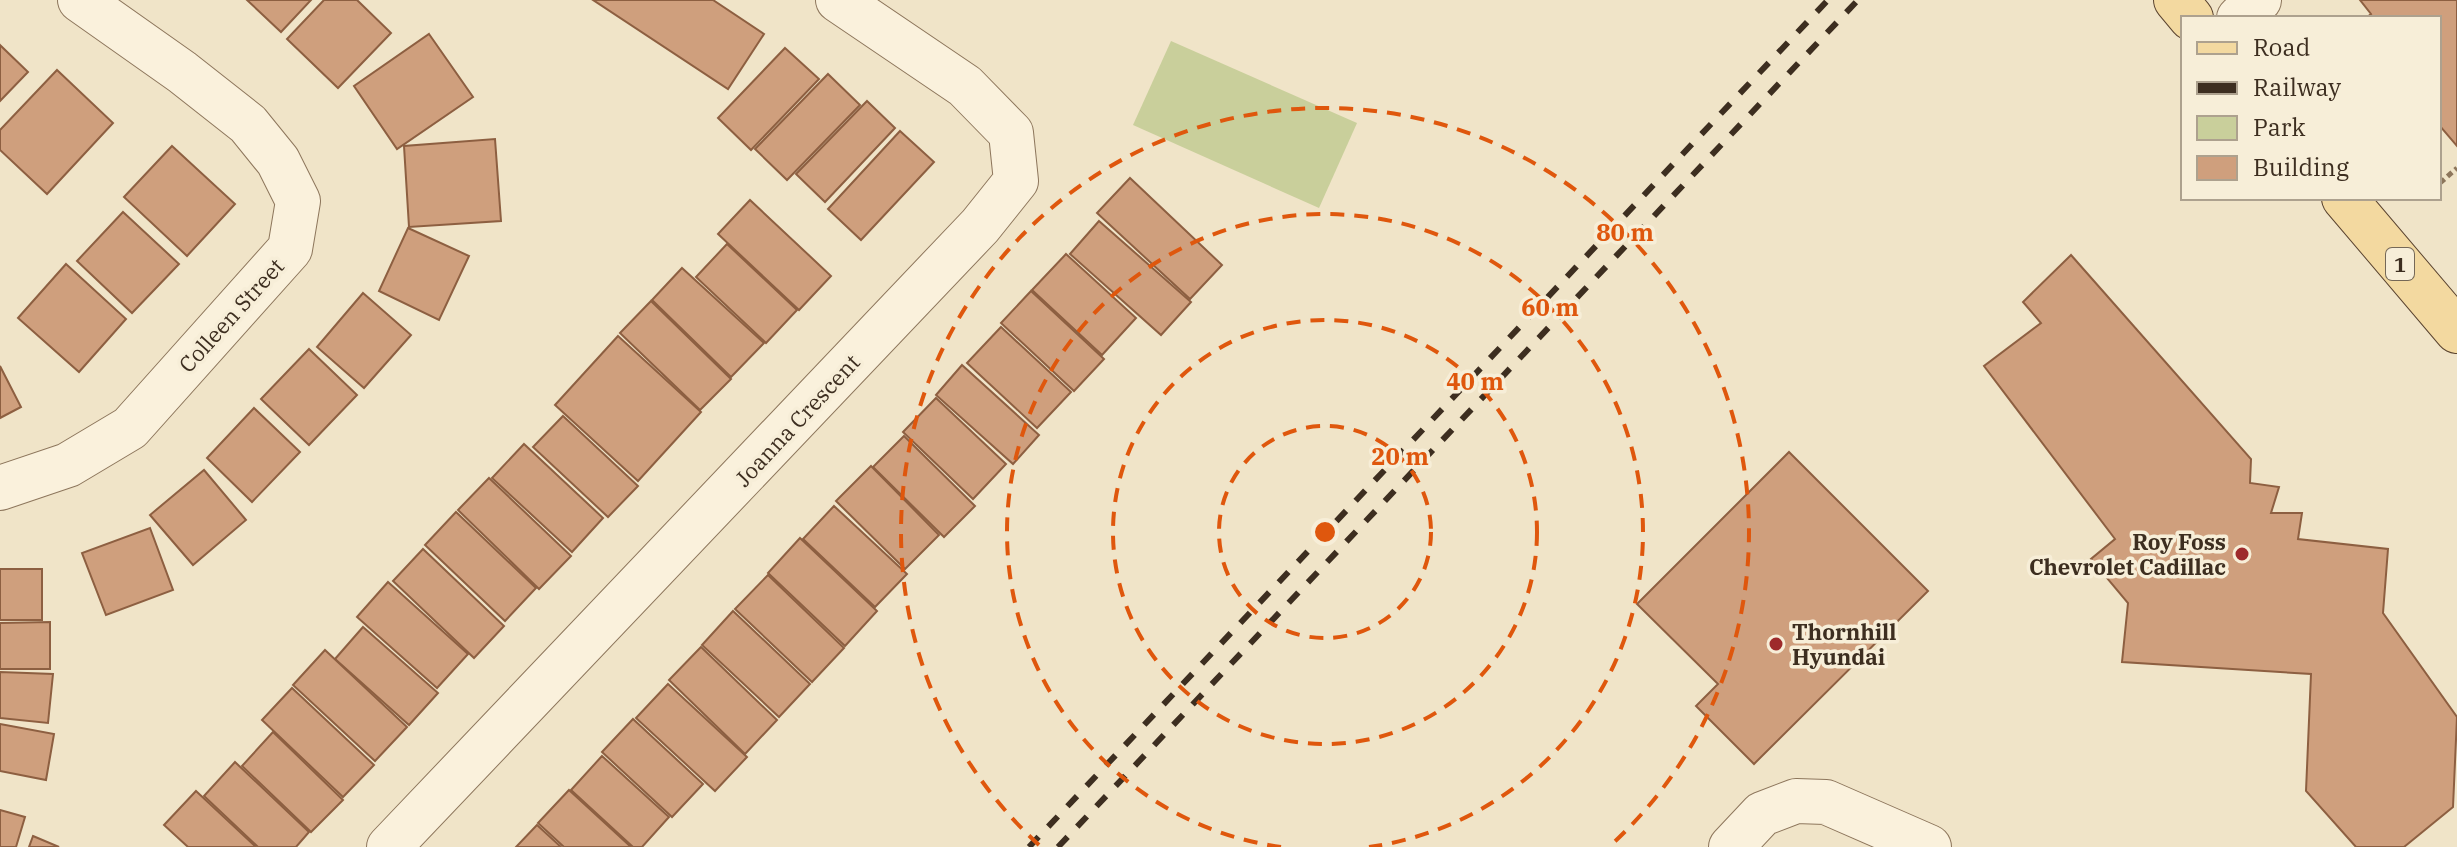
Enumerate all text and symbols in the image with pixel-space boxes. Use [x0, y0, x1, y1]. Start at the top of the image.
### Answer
legend [2181, 16, 2441, 200]
text: Road [2253, 31, 2310, 63]
text: Railway [2253, 71, 2341, 103]
text: Park [2253, 111, 2305, 143]
text: Building [2253, 151, 2349, 183]
text: 80 m [1596, 216, 1654, 248]
road number: 1 [2386, 248, 2414, 280]
street label: Colleen Street [172, 252, 290, 378]
text: 60 m [1521, 291, 1579, 323]
street label: Joanna Crescent [728, 348, 866, 492]
text: 40 m [1446, 365, 1504, 397]
text: 20 m [1371, 440, 1429, 472]
centre of rings [1311, 518, 1339, 546]
place label: Roy Foss Chevrolet Cadillac [2029, 527, 2226, 581]
marker: Roy Foss Chevrolet Cadillac [2233, 545, 2251, 563]
place label: Thornhill Hyundai [1792, 617, 1896, 671]
marker: Thornhill Hyundai [1767, 635, 1785, 653]

